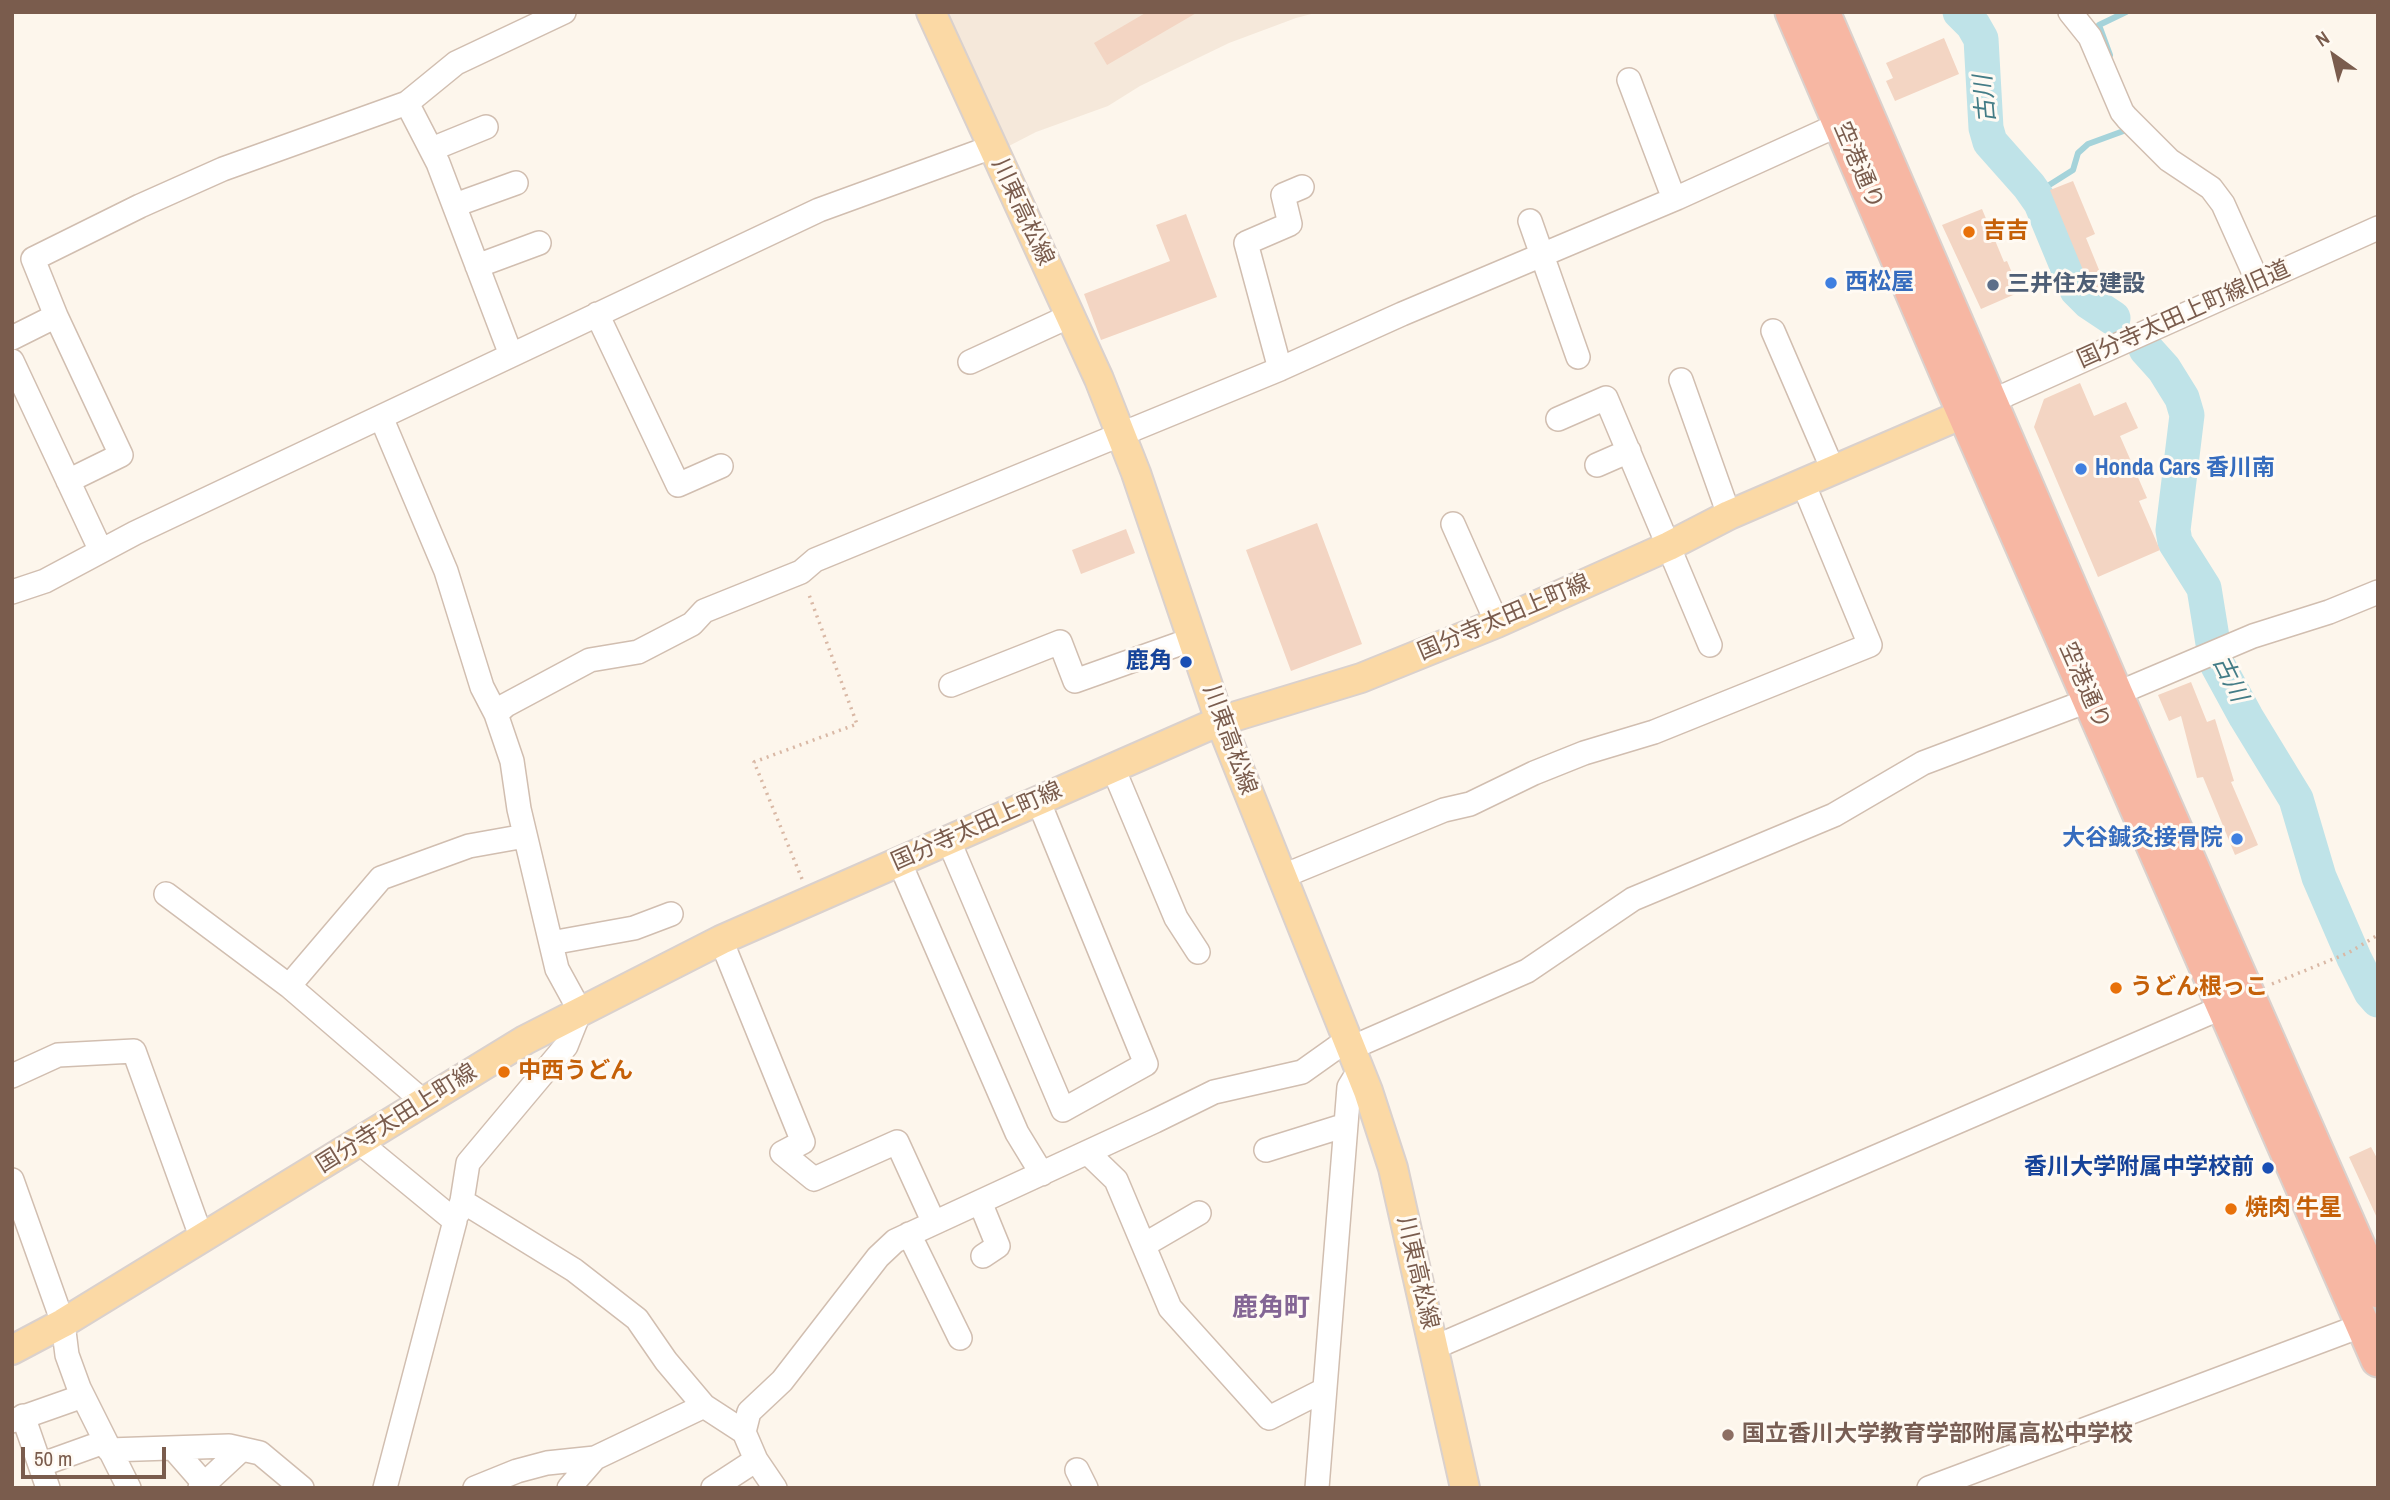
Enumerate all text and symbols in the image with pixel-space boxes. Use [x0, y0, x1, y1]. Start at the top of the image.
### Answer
north arrow [2299, 21, 2369, 91]
text: N [2310, 25, 2334, 53]
water label: 古川 [1970, 74, 2002, 124]
street label: 空港通り [1827, 118, 1889, 214]
street label: 川東高松線 [985, 154, 1059, 270]
place label: 吉吉 [1983, 218, 2029, 246]
marker: 吉吉 [1961, 224, 1977, 240]
street label: 国分寺太田上町線旧道 [2073, 256, 2295, 374]
place label: 西松屋 [1845, 269, 1914, 297]
place label: 三井住友建設 [2007, 271, 2145, 299]
marker: 西松屋 [1823, 275, 1839, 291]
marker: 三井住友建設 [1985, 277, 2001, 293]
place label: Honda Cars 香川南 [2095, 455, 2275, 483]
marker: Honda Cars 香川南 [2073, 461, 2089, 477]
street label: 国分寺太田上町線 [1414, 569, 1594, 667]
street label: 空港通り [2053, 638, 2115, 734]
place label: 鹿角 [1126, 648, 1172, 676]
water label: 古川 [2206, 651, 2252, 707]
marker: 鹿角 [1178, 654, 1194, 670]
street label: 川東高松線 [1196, 681, 1262, 799]
street label: 国分寺太田上町線 [887, 777, 1067, 877]
place label: 大谷鍼灸接骨院 [2062, 825, 2223, 853]
marker: 大谷鍼灸接骨院 [2229, 831, 2245, 847]
place label: うどん根っこ [2130, 974, 2268, 1002]
marker: うどん根っこ [2108, 980, 2124, 996]
place label: 中西うどん [518, 1058, 633, 1086]
street label: 国分寺太田上町線 [312, 1059, 482, 1179]
marker: 中西うどん [496, 1064, 512, 1080]
place label: 香川大学附属中学校前 [2024, 1154, 2254, 1182]
marker: 香川大学附属中学校前 [2260, 1160, 2276, 1176]
place label: 焼肉 牛星 [2245, 1195, 2342, 1223]
marker: 焼肉 牛星 [2223, 1201, 2239, 1217]
street label: 川東高松線 [1391, 1214, 1443, 1332]
district label: 鹿角町 [1232, 1293, 1310, 1325]
place label: 国立香川大学教育学部附属高松中学校 [1742, 1421, 2133, 1449]
marker: 国立香川大学教育学部附属高松中学校 [1720, 1427, 1736, 1443]
scale bar [24, 1434, 170, 1478]
text: 50 m [34, 1444, 72, 1473]

